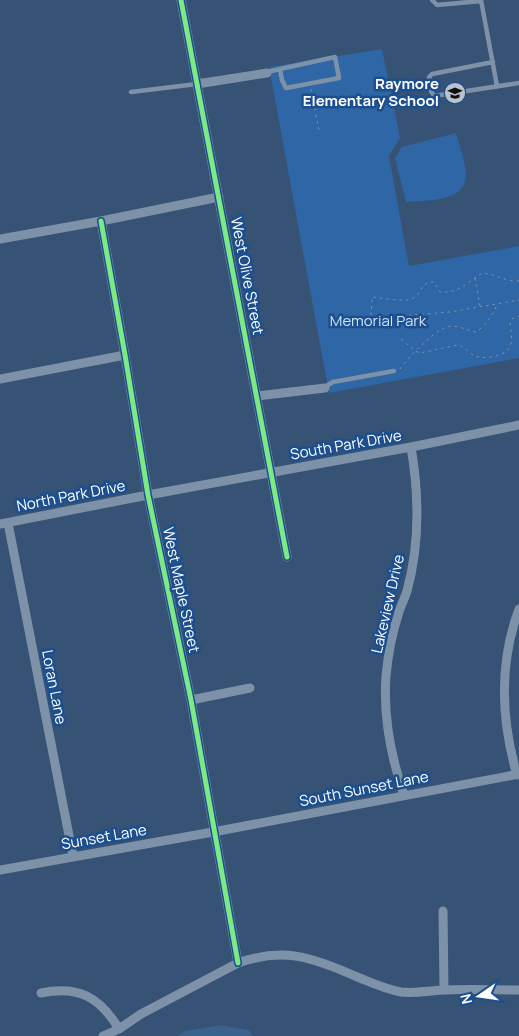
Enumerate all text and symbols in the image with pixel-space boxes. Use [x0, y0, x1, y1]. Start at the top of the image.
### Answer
place label: Raymore Elementary School [303, 73, 439, 111]
school or university icon: Raymore Elementary School [443, 81, 467, 105]
street label: West Olive Street [226, 215, 269, 337]
park label: Memorial Park [330, 310, 427, 331]
street label: South Park Drive [288, 424, 404, 465]
street label: North Park Drive [15, 475, 127, 516]
street label: West Maple Street [158, 525, 205, 655]
street label: Lakeview Drive [366, 552, 409, 655]
street label: Loran Lane [37, 648, 72, 726]
street label: South Sunset Lane [297, 766, 431, 811]
street label: Sunset Lane [60, 819, 148, 854]
north arrow [454, 971, 504, 1021]
text: N [455, 992, 476, 1006]

